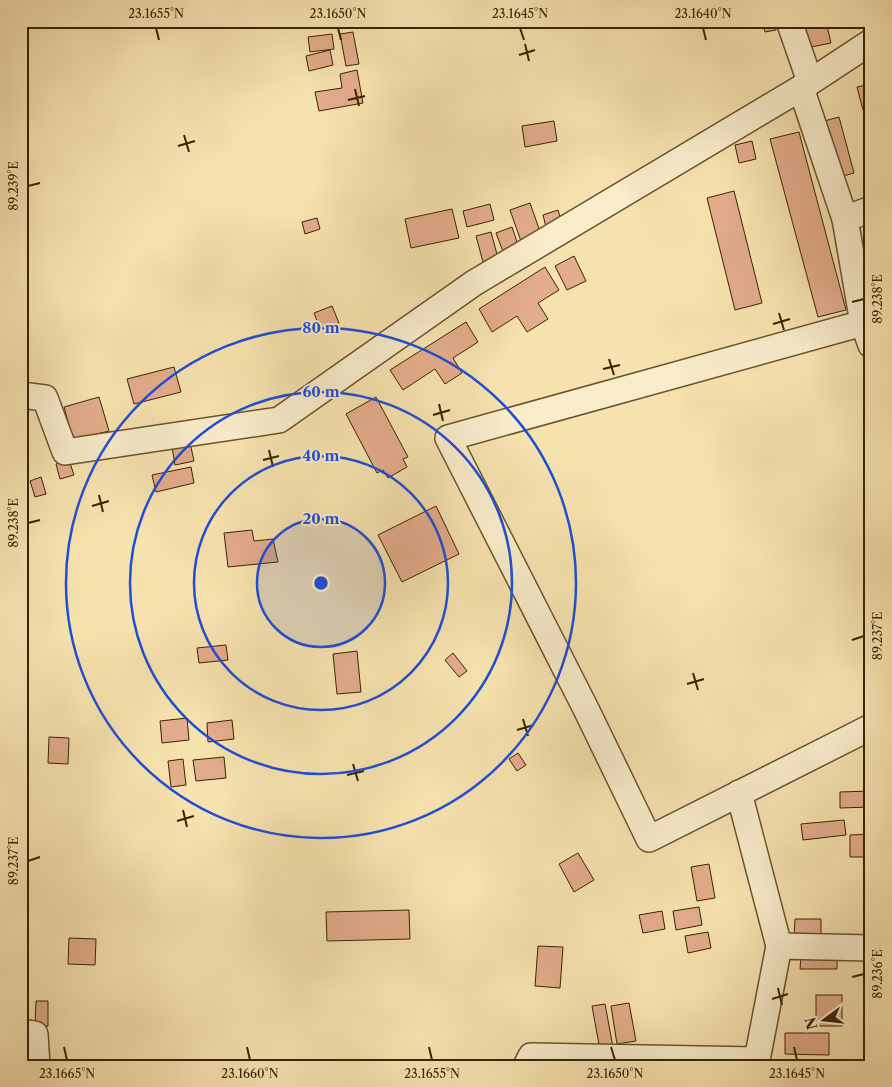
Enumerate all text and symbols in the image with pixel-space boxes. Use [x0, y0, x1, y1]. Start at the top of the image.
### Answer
text: 23.1655°N [128, 6, 184, 21]
text: 23.1650°N [310, 6, 366, 21]
text: 23.1645°N [492, 6, 548, 21]
text: 23.1640°N [674, 6, 732, 21]
text: 89.239°E [6, 161, 21, 211]
text: 89.238°E [870, 274, 885, 324]
text: 80 m [302, 318, 340, 337]
text: 60 m [302, 382, 340, 401]
text: 40 m [302, 446, 340, 465]
text: 89.238°E [6, 498, 21, 548]
text: 20 m [302, 509, 340, 528]
centre of rings [312, 574, 330, 592]
text: 89.237°E [870, 612, 885, 660]
text: 89.237°E [6, 837, 21, 885]
text: 89.236°E [870, 949, 885, 999]
north arrow [800, 994, 850, 1044]
text: N [801, 1015, 822, 1032]
text: 23.1665°N [39, 1066, 95, 1081]
text: 23.1660°N [221, 1066, 279, 1081]
text: 23.1655°N [404, 1066, 460, 1081]
text: 23.1650°N [587, 1066, 643, 1081]
text: 23.1645°N [769, 1066, 825, 1081]

